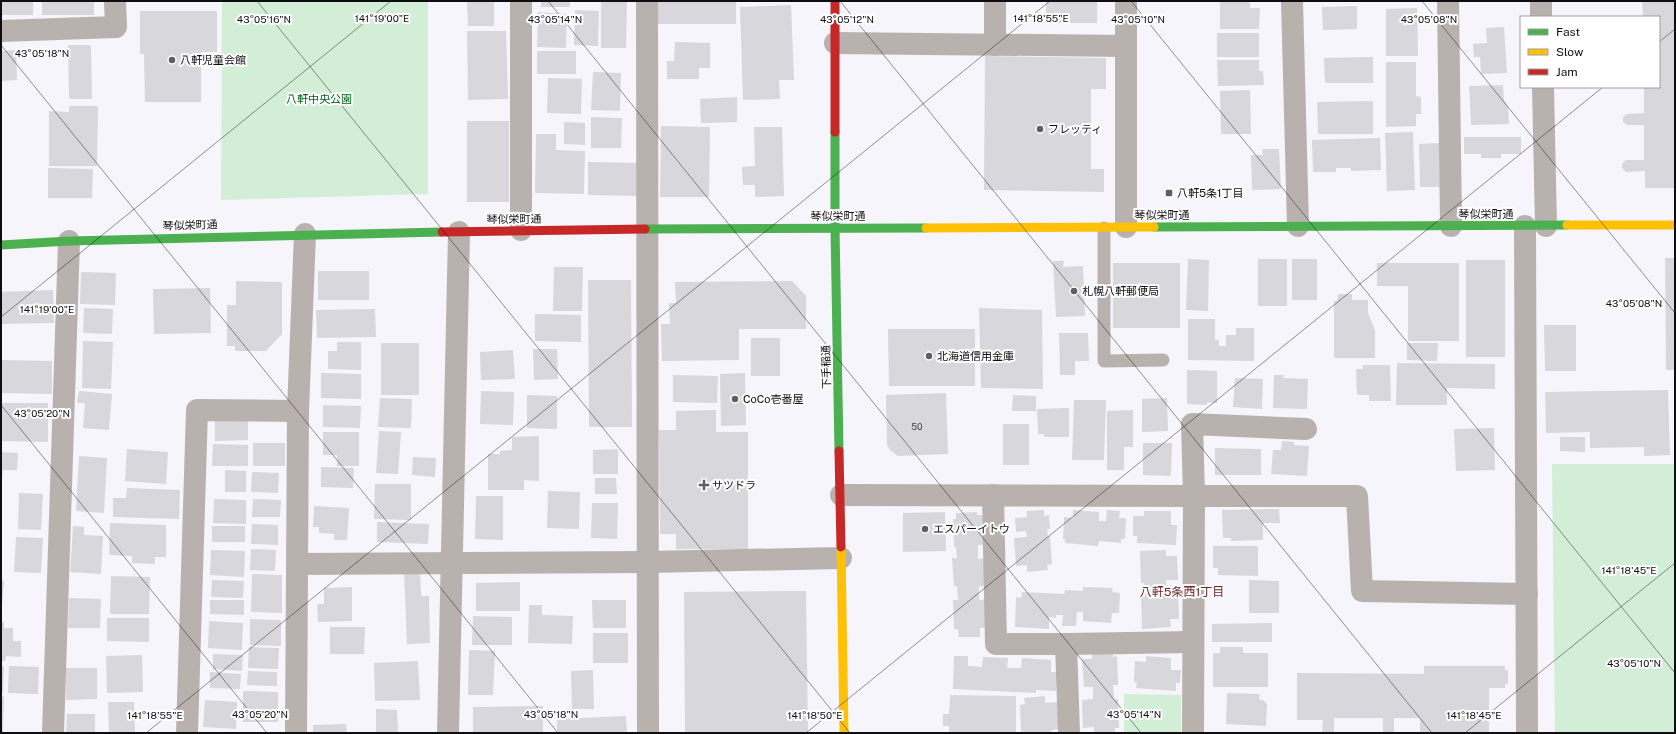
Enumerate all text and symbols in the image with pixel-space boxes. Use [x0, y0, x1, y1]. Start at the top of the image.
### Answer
text: 141°19'00"E [355, 12, 409, 24]
text: 141°18'55"E [1013, 12, 1069, 24]
text: 43°05'16"N [237, 13, 291, 25]
text: 43°05'14"N [528, 13, 582, 25]
text: 43°05'12"N [820, 13, 874, 25]
text: 43°05'10"N [1111, 13, 1165, 25]
text: 43°05'08"N [1401, 13, 1457, 25]
legend [1520, 16, 1660, 88]
text: Fast [1556, 25, 1581, 39]
text: Slow [1556, 45, 1584, 59]
text: 43°05'18"N [15, 47, 69, 59]
place label: 八軒児童会館 [180, 54, 246, 66]
marker: 八軒児童会館 [167, 55, 177, 65]
text: Jam [1556, 65, 1578, 79]
park label: 八軒中央公園 [286, 93, 352, 105]
place label: フレッティ [1048, 123, 1102, 135]
marker: フレッティ [1035, 124, 1045, 134]
place label: 八軒5条1丁目 [1177, 187, 1244, 199]
marker: 八軒5条1丁目 [1164, 188, 1174, 198]
street label: 琴似栄町通 [1459, 208, 1514, 220]
street label: 琴似栄町通 [1135, 209, 1190, 221]
street label: 琴似栄町通 [811, 210, 866, 222]
street label: 琴似栄町通 [486, 213, 542, 225]
street label: 琴似栄町通 [162, 218, 218, 232]
place label: 札幌八軒郵便局 [1082, 285, 1159, 297]
marker: 札幌八軒郵便局 [1069, 286, 1079, 296]
text: 43°05'08"N [1606, 297, 1662, 309]
text: 141°19'00"E [20, 303, 74, 315]
street label: 下手稲通 [820, 345, 832, 389]
place label: 北海道信用金庫 [937, 350, 1014, 362]
marker: 北海道信用金庫 [924, 351, 934, 361]
place label: CoCo壱番屋 [743, 393, 804, 405]
marker: CoCo壱番屋 [730, 394, 740, 404]
text: 43°05'20"N [14, 407, 70, 419]
house number: 50 [911, 421, 923, 432]
place label: サツドラ [712, 479, 756, 491]
marker: サツドラ [699, 480, 709, 490]
place label: エスパーイトウ [933, 523, 1010, 535]
marker: エスパーイトウ [920, 524, 930, 534]
text: 141°18'45"E [1601, 564, 1657, 576]
district label: 八軒5条西1丁目 [1140, 585, 1224, 599]
text: 43°05'10"N [1607, 657, 1661, 669]
text: 43°05'20"N [232, 708, 288, 720]
text: 43°05'18"N [524, 708, 578, 720]
text: 43°05'14"N [1107, 708, 1161, 720]
text: 141°18'55"E [127, 709, 183, 721]
text: 141°18'50"E [787, 709, 843, 721]
text: 141°18'45"E [1446, 709, 1502, 721]

